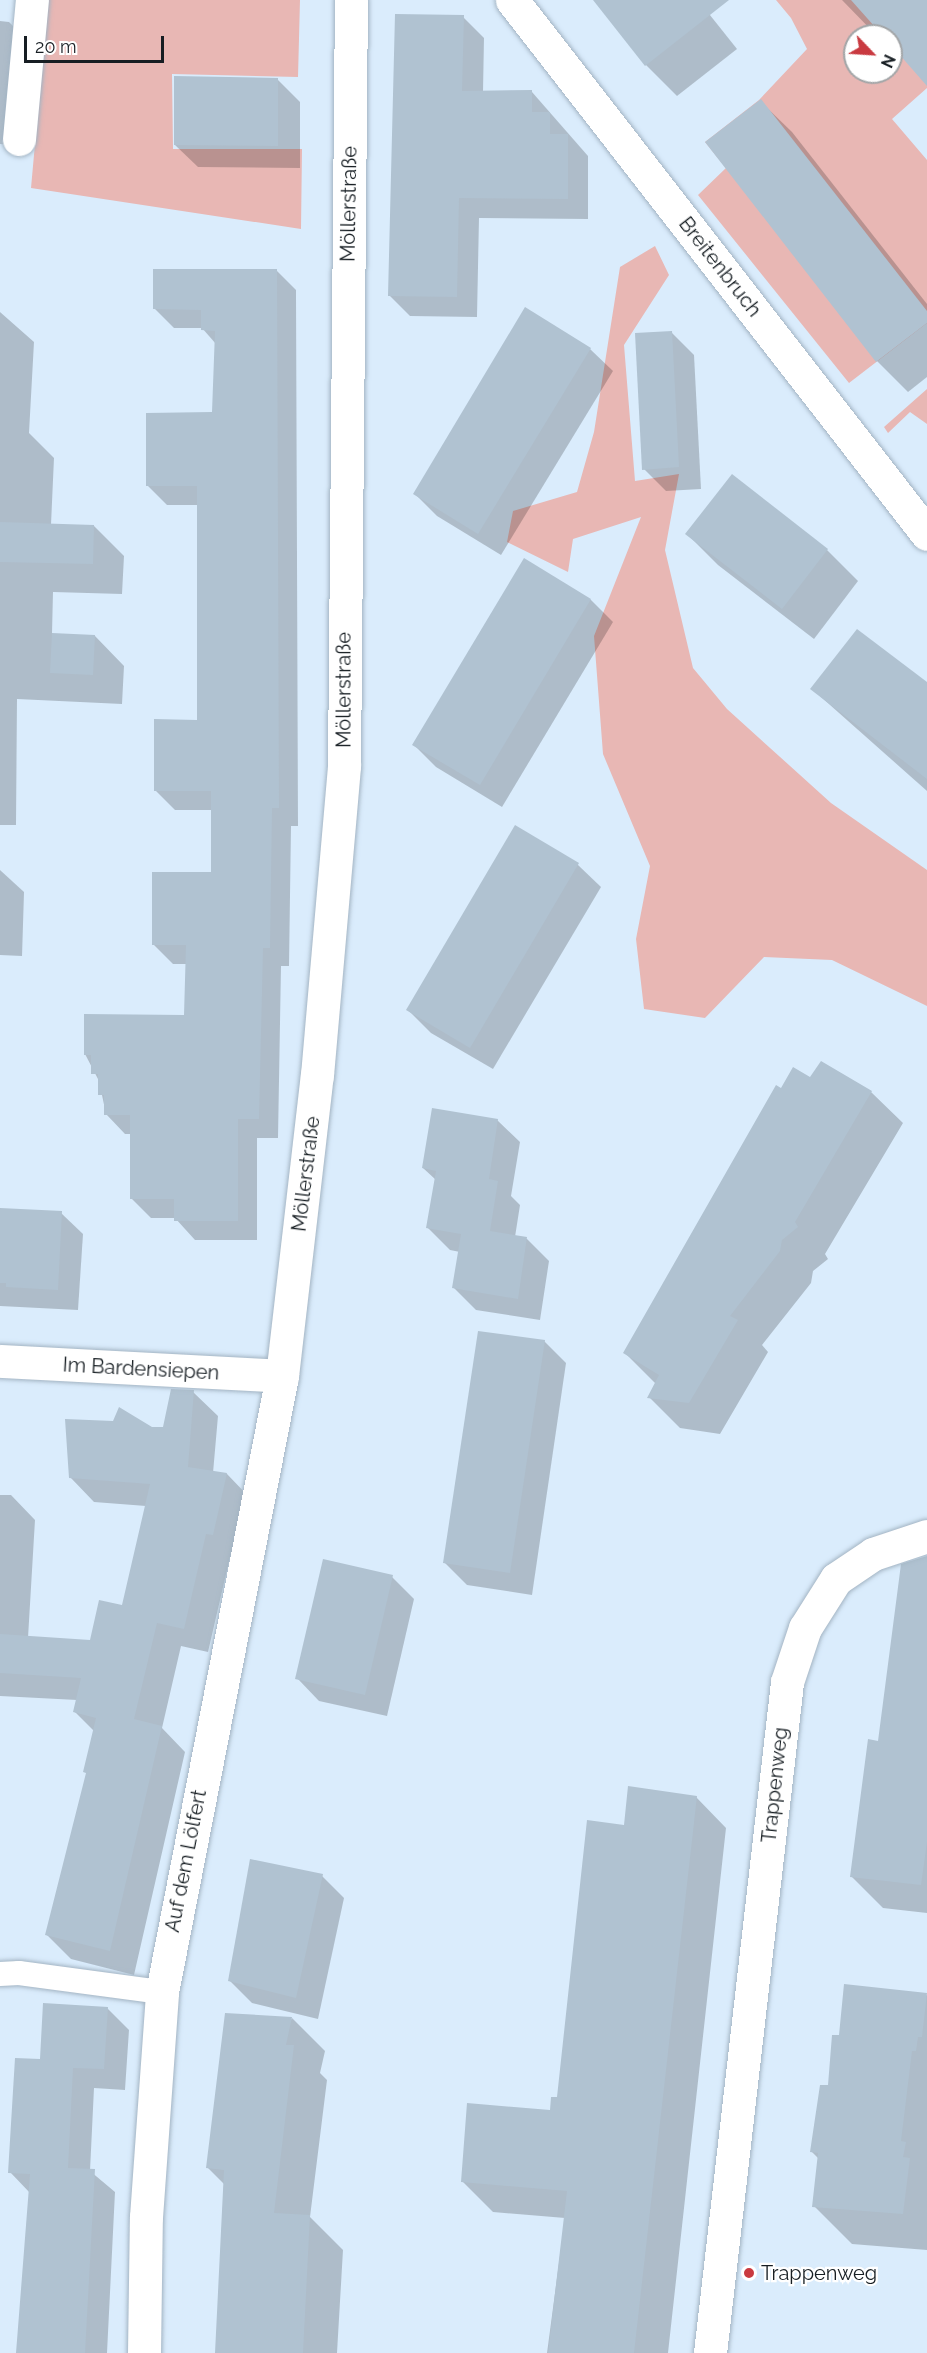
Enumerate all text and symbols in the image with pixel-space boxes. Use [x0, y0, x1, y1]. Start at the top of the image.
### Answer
scale bar [27, 24, 166, 62]
north arrow [843, 24, 903, 84]
text: 20 m [35, 36, 77, 57]
text: N [877, 51, 899, 71]
street label: Möllerstraße [336, 146, 362, 262]
street label: Breitenbruch [674, 212, 766, 322]
street label: Möllerstraße [332, 632, 356, 748]
street label: Möllerstraße [287, 1115, 325, 1233]
street label: Im Bardensiepen [62, 1353, 220, 1385]
street label: Trappenweg [757, 1726, 793, 1844]
street label: Auf dem Lölfert [160, 1788, 212, 1934]
place label: Trappenweg [761, 2261, 877, 2285]
marker: Trappenweg [742, 2266, 756, 2280]

